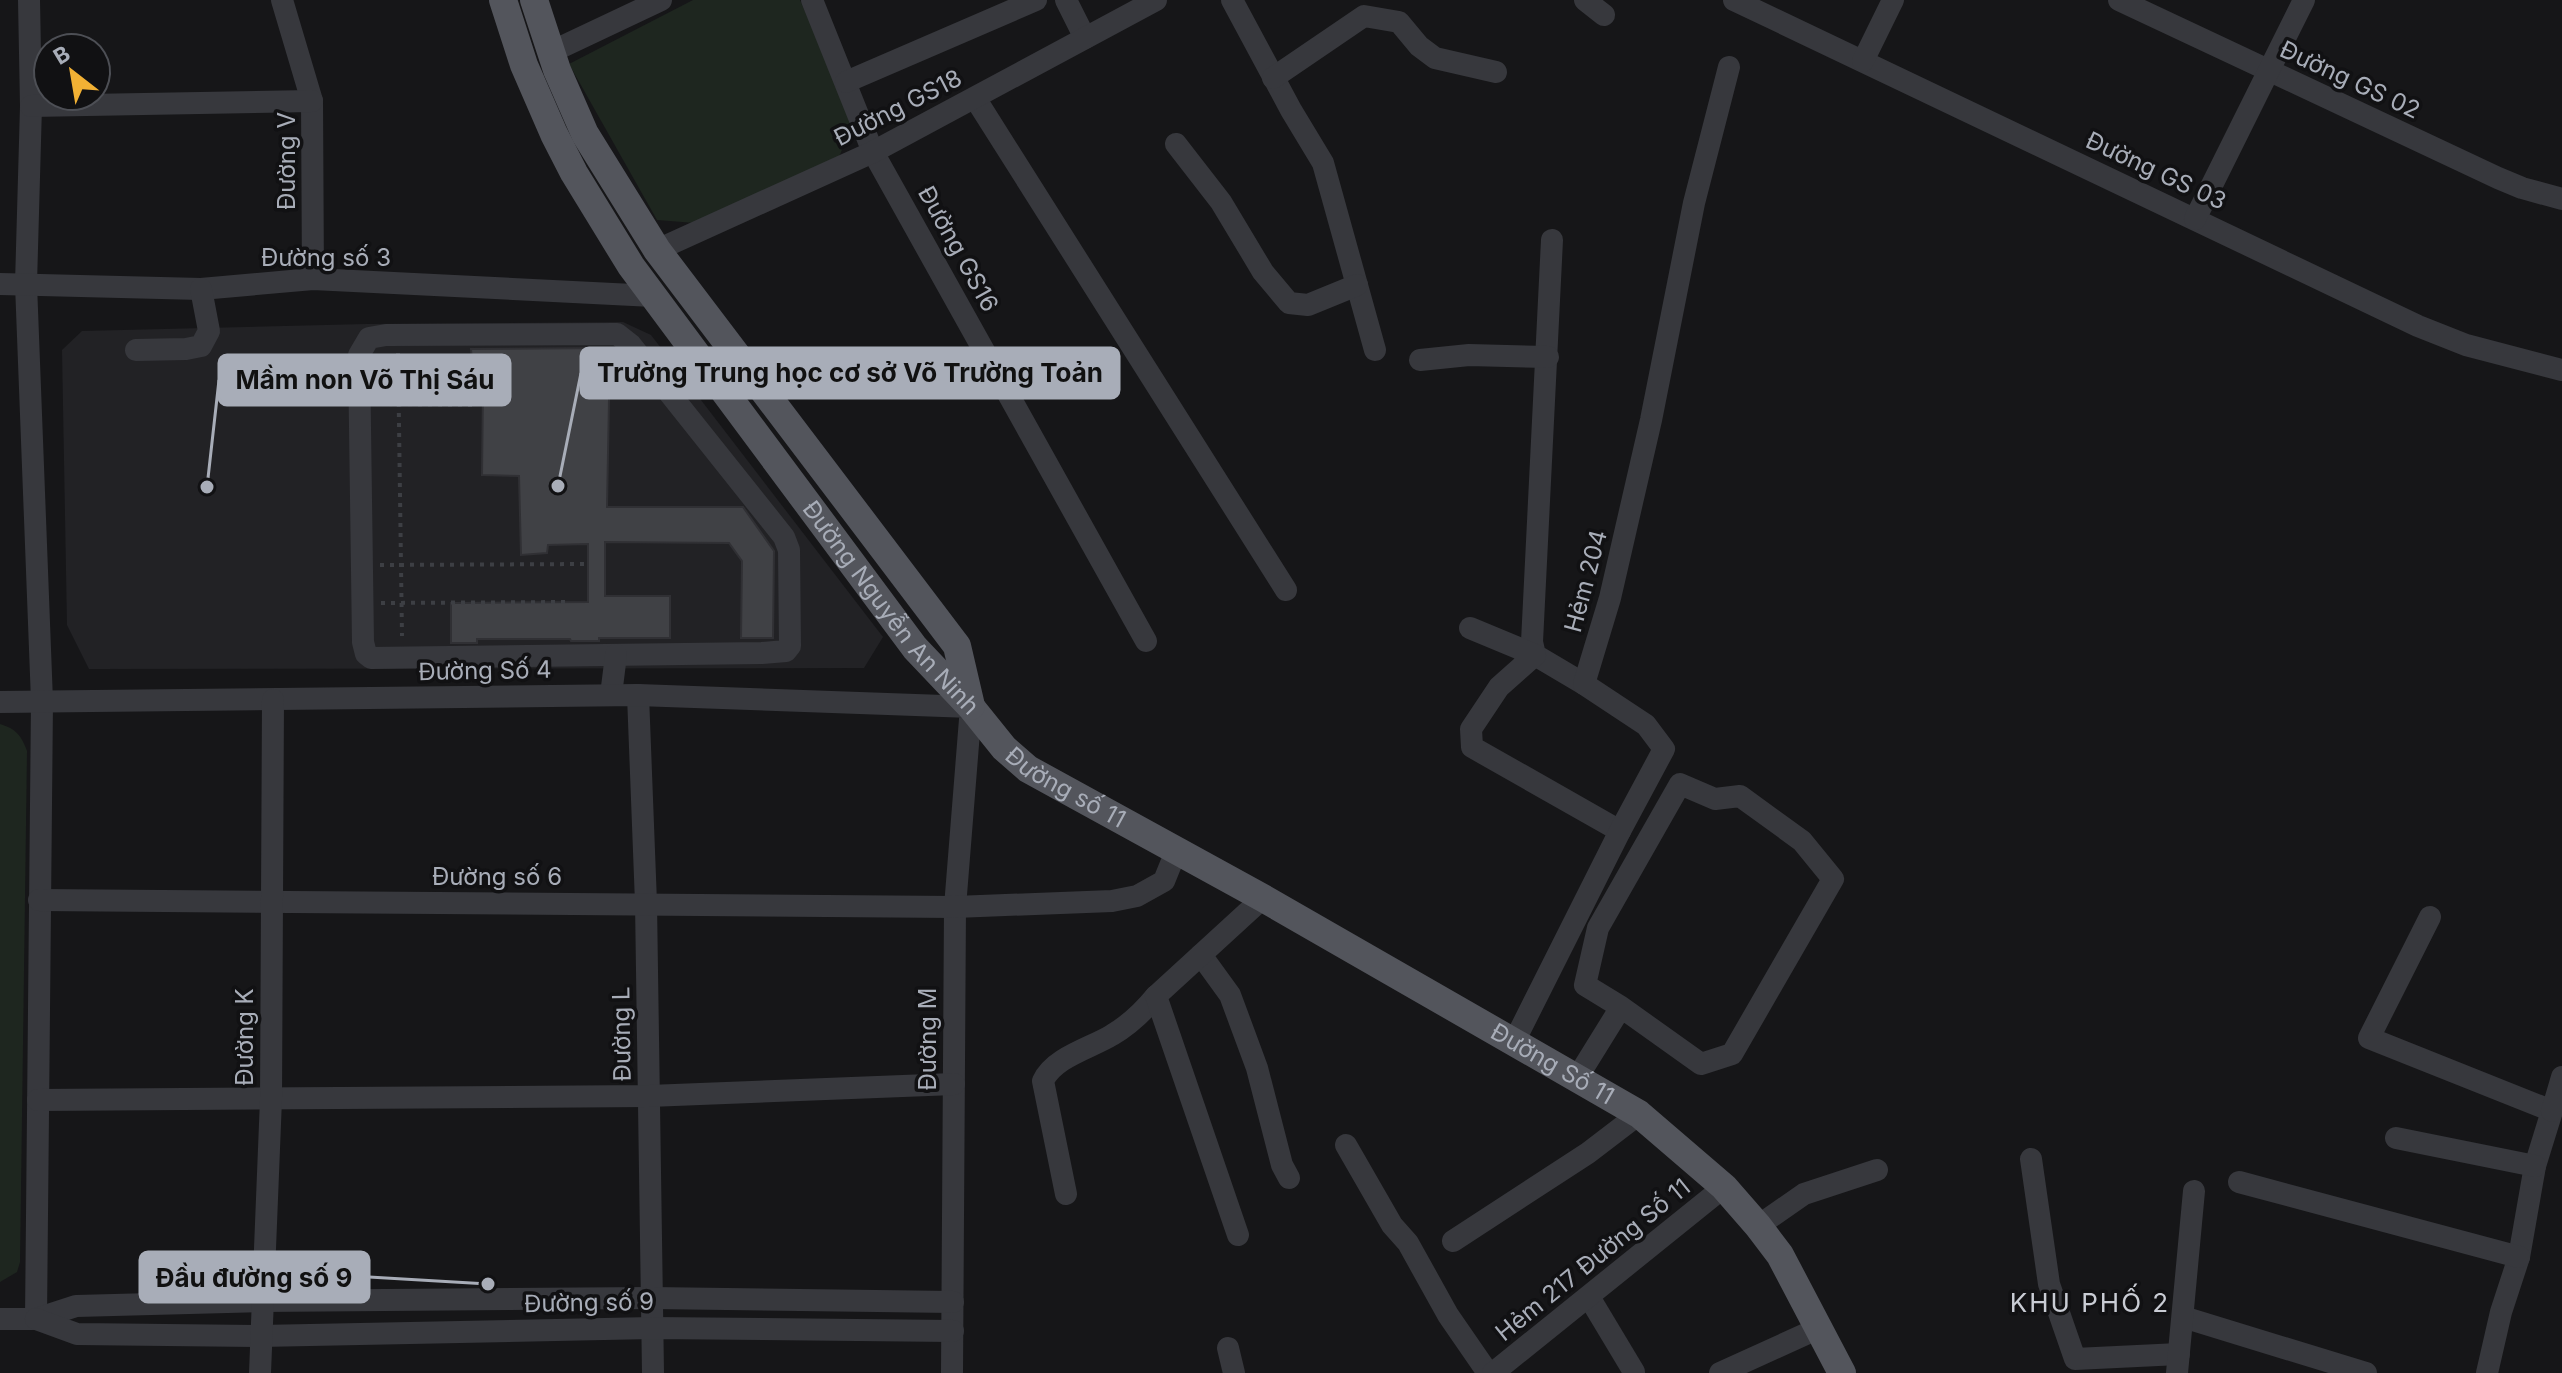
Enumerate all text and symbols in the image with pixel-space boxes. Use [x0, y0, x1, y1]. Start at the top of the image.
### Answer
north arrow [32, 32, 112, 112]
street label: Đường GS 02 [2276, 34, 2425, 125]
text: B [49, 40, 75, 70]
street label: Đường GS18 [829, 63, 966, 152]
street label: Đường V [272, 112, 301, 210]
street label: Đường GS 03 [2081, 125, 2231, 216]
street label: Đường GS16 [912, 181, 1005, 317]
street label: Đường số 3 [261, 243, 391, 272]
callout: Trường Trung học cơ sở Võ Trường Toản [581, 348, 1119, 398]
callout: Mầm non Võ Thị Sáu [219, 355, 510, 405]
text: Trường Trung học cơ sở Võ Trường Toản [597, 357, 1103, 388]
text: Mầm non Võ Thị Sáu [235, 364, 495, 395]
street label: Đường Nguyễn An Ninh [797, 495, 986, 720]
street label: Hẻm 204 [1558, 526, 1613, 635]
street label: Đường Số 4 [418, 655, 552, 686]
street label: Đường số 11 [999, 741, 1131, 834]
street label: Đường số 6 [432, 862, 562, 891]
street label: Đường L [606, 986, 637, 1082]
street label: Đường M [913, 987, 942, 1091]
street label: Đường K [230, 988, 259, 1086]
street label: Đường Số 11 [1486, 1017, 1619, 1111]
street label: Hẻm 217 Đường Số 11 [1490, 1172, 1696, 1347]
callout: Đầu đường số 9 [140, 1252, 369, 1302]
text: Đầu đường số 9 [156, 1262, 352, 1293]
district label: KHU PHỐ 2 [2010, 1283, 2170, 1318]
street label: Đường số 9 [524, 1287, 654, 1318]

